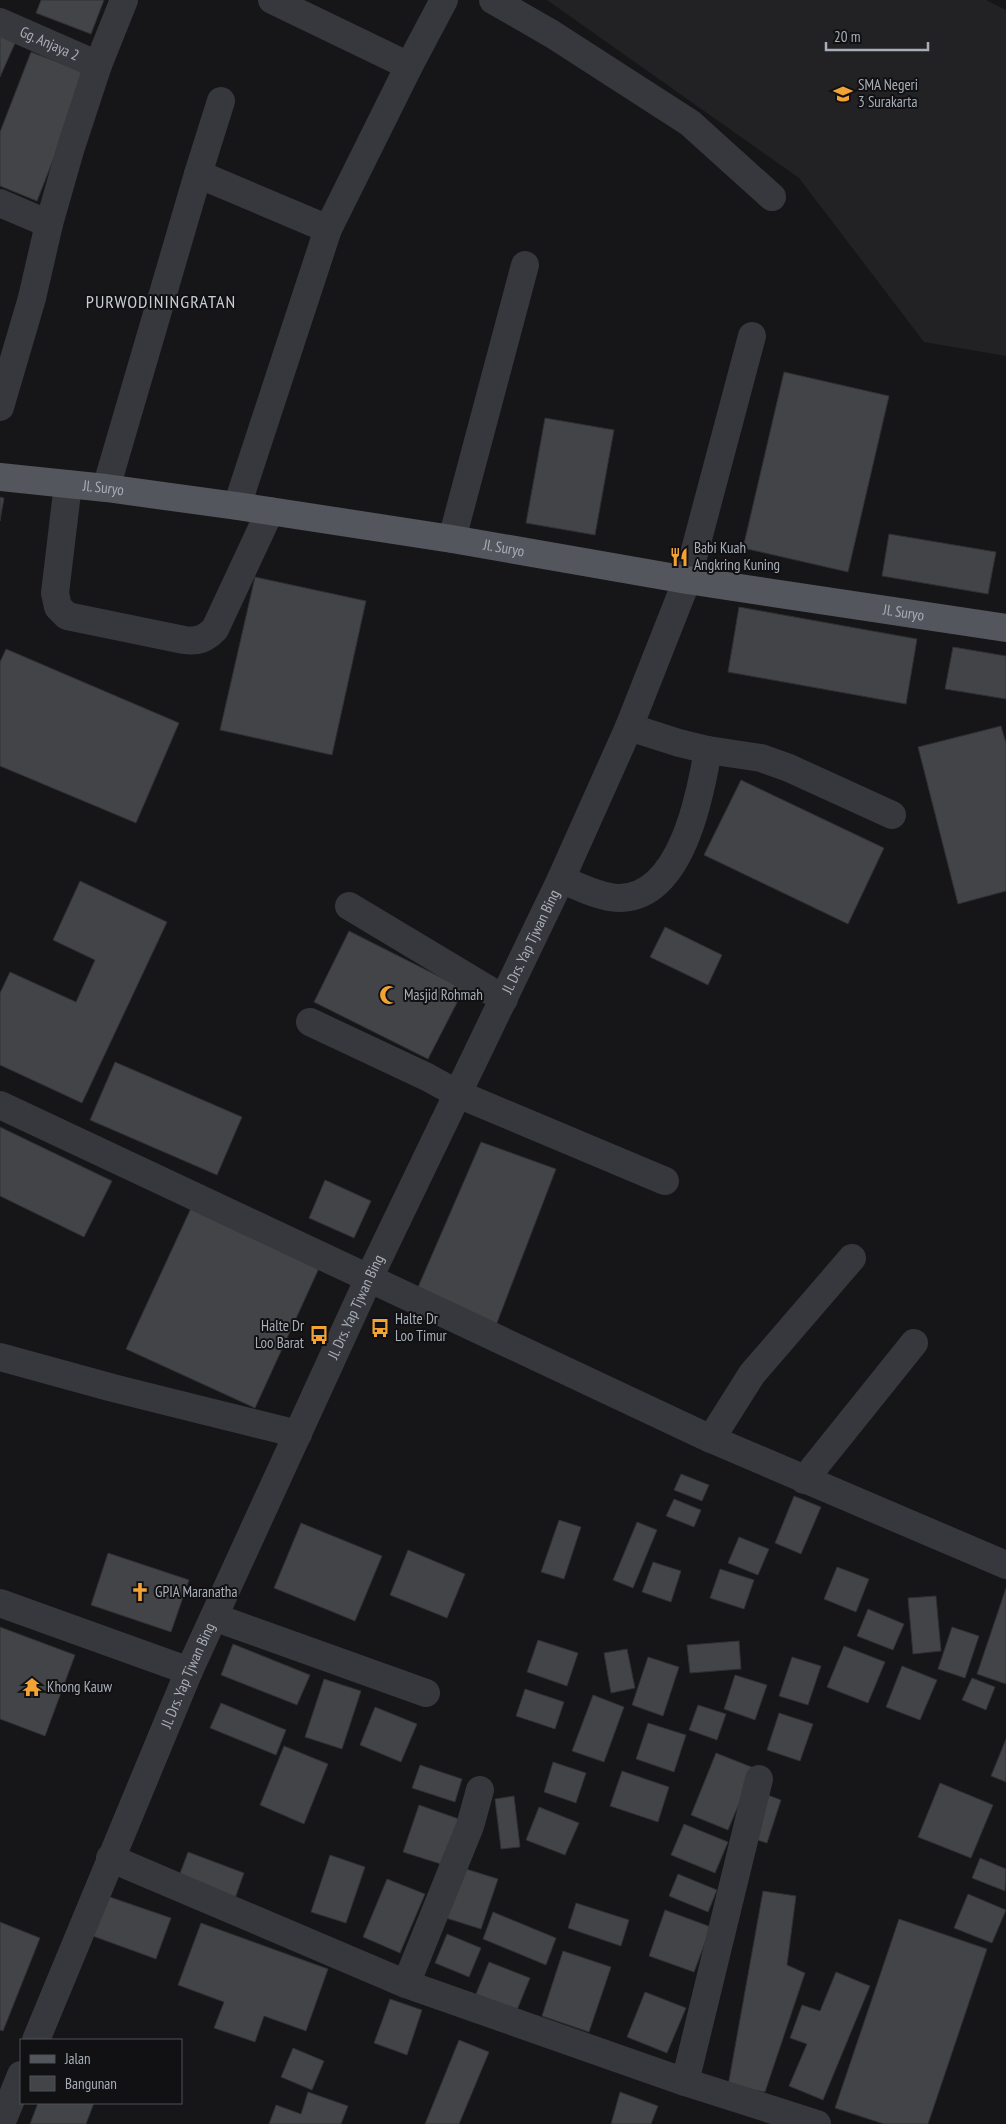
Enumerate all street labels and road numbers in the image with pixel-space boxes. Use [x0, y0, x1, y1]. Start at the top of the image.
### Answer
street label: Gg. Anjaya 2 [17, 22, 82, 65]
street label: Jl. Suryo [81, 476, 125, 499]
street label: Jl. Suryo [481, 534, 526, 560]
street label: Jl. Suryo [881, 600, 926, 625]
street label: Jl. Drs. Yap Tjwan Bing [497, 886, 563, 997]
street label: Jl. Drs. Yap Tjwan Bing [323, 1251, 388, 1363]
street label: Jl. Drs. Yap Tjwan Bing [156, 1620, 219, 1732]

